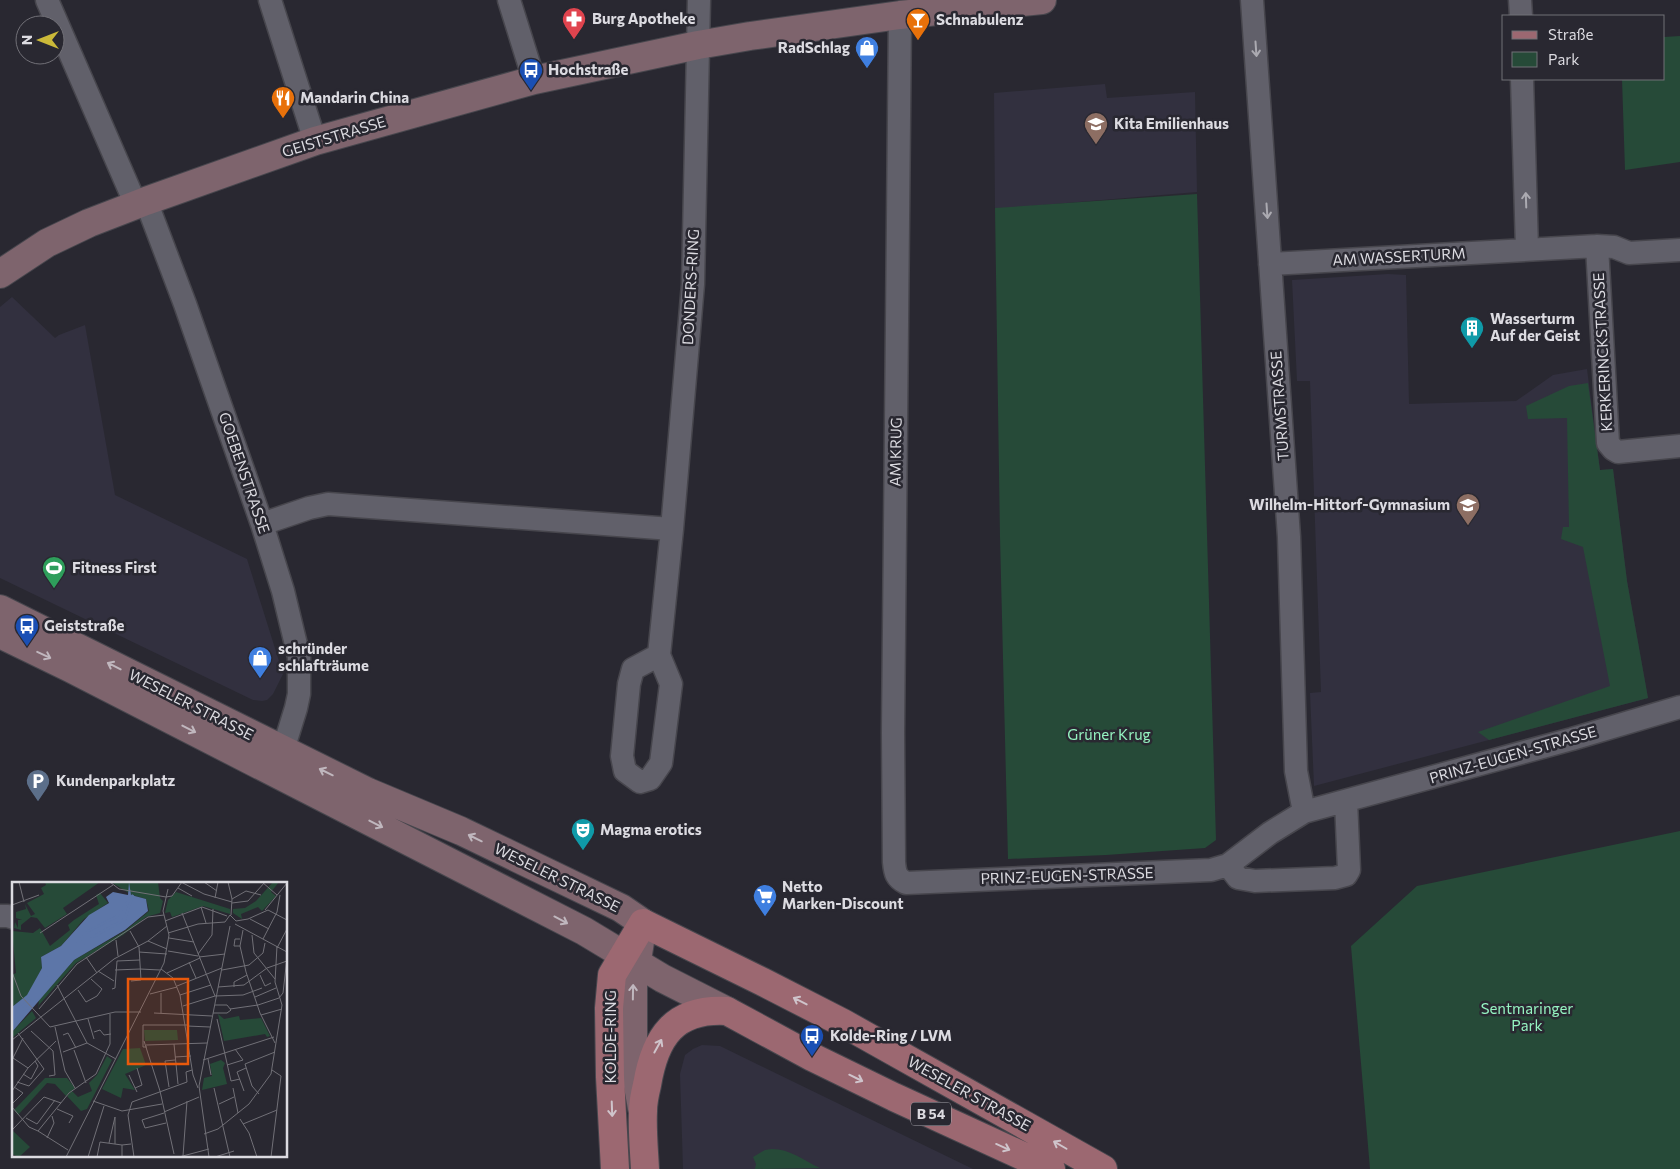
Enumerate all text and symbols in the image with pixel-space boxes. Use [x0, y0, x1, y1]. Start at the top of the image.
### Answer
pharmacy icon: Burg Apotheke [561, 6, 587, 40]
bar icon: Schnabulenz [905, 7, 931, 41]
place label: Burg Apotheke [592, 9, 695, 27]
place label: Schnabulenz [936, 10, 1024, 28]
north arrow [15, 15, 65, 65]
legend [1502, 15, 1665, 80]
text: Straße [1548, 25, 1594, 43]
text: N [18, 35, 35, 45]
shop icon: RadSchlag [854, 35, 880, 69]
place label: RadSchlag [778, 38, 850, 56]
one-way arrow [1251, 40, 1260, 56]
text: Park [1548, 50, 1579, 68]
bus stop icon: Hochstraße [518, 57, 544, 91]
place label: Hochstraße [548, 60, 629, 78]
restaurant icon: Mandarin China [270, 85, 296, 119]
place label: Mandarin China [300, 88, 409, 106]
school or university icon: Kita Emilienhaus [1083, 111, 1109, 145]
street label: GEISTSTRASSE [280, 112, 388, 160]
place label: Kita Emilienhaus [1114, 114, 1229, 132]
one-way arrow [1521, 192, 1530, 208]
one-way arrow [1262, 202, 1271, 218]
street label: DONDERS-RING [678, 228, 702, 345]
street label: AM WASSERTURM [1332, 244, 1466, 268]
street label: KERKERINCKSTRASSE [1589, 272, 1615, 432]
place label: Wasserturm Auf der Geist [1490, 309, 1580, 344]
building icon: Wasserturm Auf der Geist [1459, 315, 1485, 349]
street label: TURMSTRASSE [1266, 350, 1292, 462]
street label: GOEBENSTRASSE [216, 410, 274, 536]
street label: AM KRUG [885, 417, 905, 487]
school or university icon: Wilhelm-Hittorf-Gymnasium [1455, 492, 1481, 526]
place label: Wilhelm-Hittorf-Gymnasium [1249, 495, 1450, 513]
sports icon: Fitness First [41, 555, 67, 589]
place label: Fitness First [72, 558, 157, 576]
bus stop icon: Geiststraße [14, 613, 40, 647]
place label: Geiststraße [44, 616, 125, 634]
place label: schründer schlafträume [278, 639, 369, 674]
shop icon: schründer schlafträume [247, 645, 273, 679]
one-way arrow [36, 651, 51, 661]
one-way arrow [107, 661, 122, 670]
street label: WESELER STRASSE [126, 665, 257, 743]
street label: PRINZ-EUGEN-STRASSE [1427, 722, 1599, 787]
one-way arrow [181, 725, 196, 734]
park label: Grüner Krug [1067, 725, 1151, 743]
one-way arrow [319, 766, 334, 776]
parking icon: Kundenparkplatz [25, 768, 51, 802]
place label: Kundenparkplatz [56, 771, 176, 789]
theatre icon: Magma erotics [570, 817, 596, 851]
one-way arrow [368, 819, 383, 829]
place label: Magma erotics [600, 820, 702, 838]
one-way arrow [467, 833, 482, 843]
street label: WESELER STRASSE [492, 839, 623, 915]
street label: PRINZ-EUGEN-STRASSE [980, 863, 1154, 887]
place label: Netto Marken-Discount [782, 877, 904, 912]
inset map [12, 882, 288, 1156]
supermarket icon: Netto Marken-Discount [752, 883, 778, 917]
one-way arrow [553, 916, 568, 925]
one-way arrow [629, 984, 638, 1000]
street label: KOLDE-RING [601, 990, 619, 1084]
one-way arrow [793, 996, 808, 1005]
park label: Sentmaringer Park [1481, 999, 1573, 1034]
bus stop icon: Kolde-Ring / LVM [799, 1023, 825, 1057]
place label: Kolde-Ring / LVM [830, 1026, 952, 1044]
one-way arrow [654, 1039, 663, 1054]
street label: WESELER STRASSE [905, 1052, 1034, 1134]
one-way arrow [848, 1074, 863, 1083]
one-way arrow [607, 1101, 616, 1117]
road number: B 54 [911, 1102, 951, 1126]
one-way arrow [1054, 1140, 1068, 1150]
one-way arrow [995, 1143, 1010, 1152]

